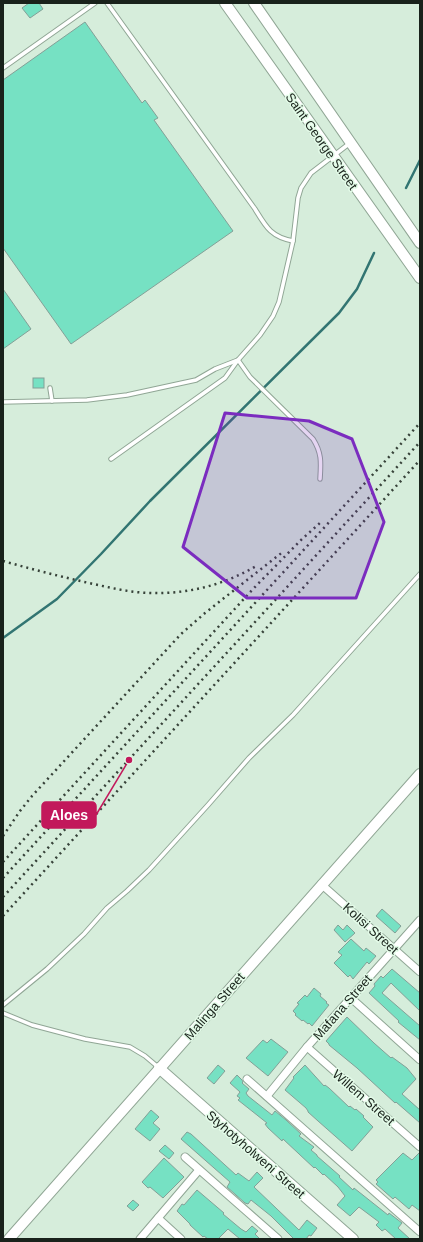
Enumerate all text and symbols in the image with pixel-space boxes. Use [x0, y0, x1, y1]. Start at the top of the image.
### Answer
street label: Saint George Street [282, 90, 361, 193]
callout: Aloes [42, 802, 96, 828]
text: Aloes [50, 807, 88, 823]
street label: Kolisi Street [340, 900, 402, 957]
street label: Malinga Street [181, 969, 248, 1043]
street label: Mafana Street [310, 971, 375, 1043]
street label: Willem Street [330, 1066, 398, 1129]
street label: Styhotyholweni Street [203, 1107, 308, 1202]

